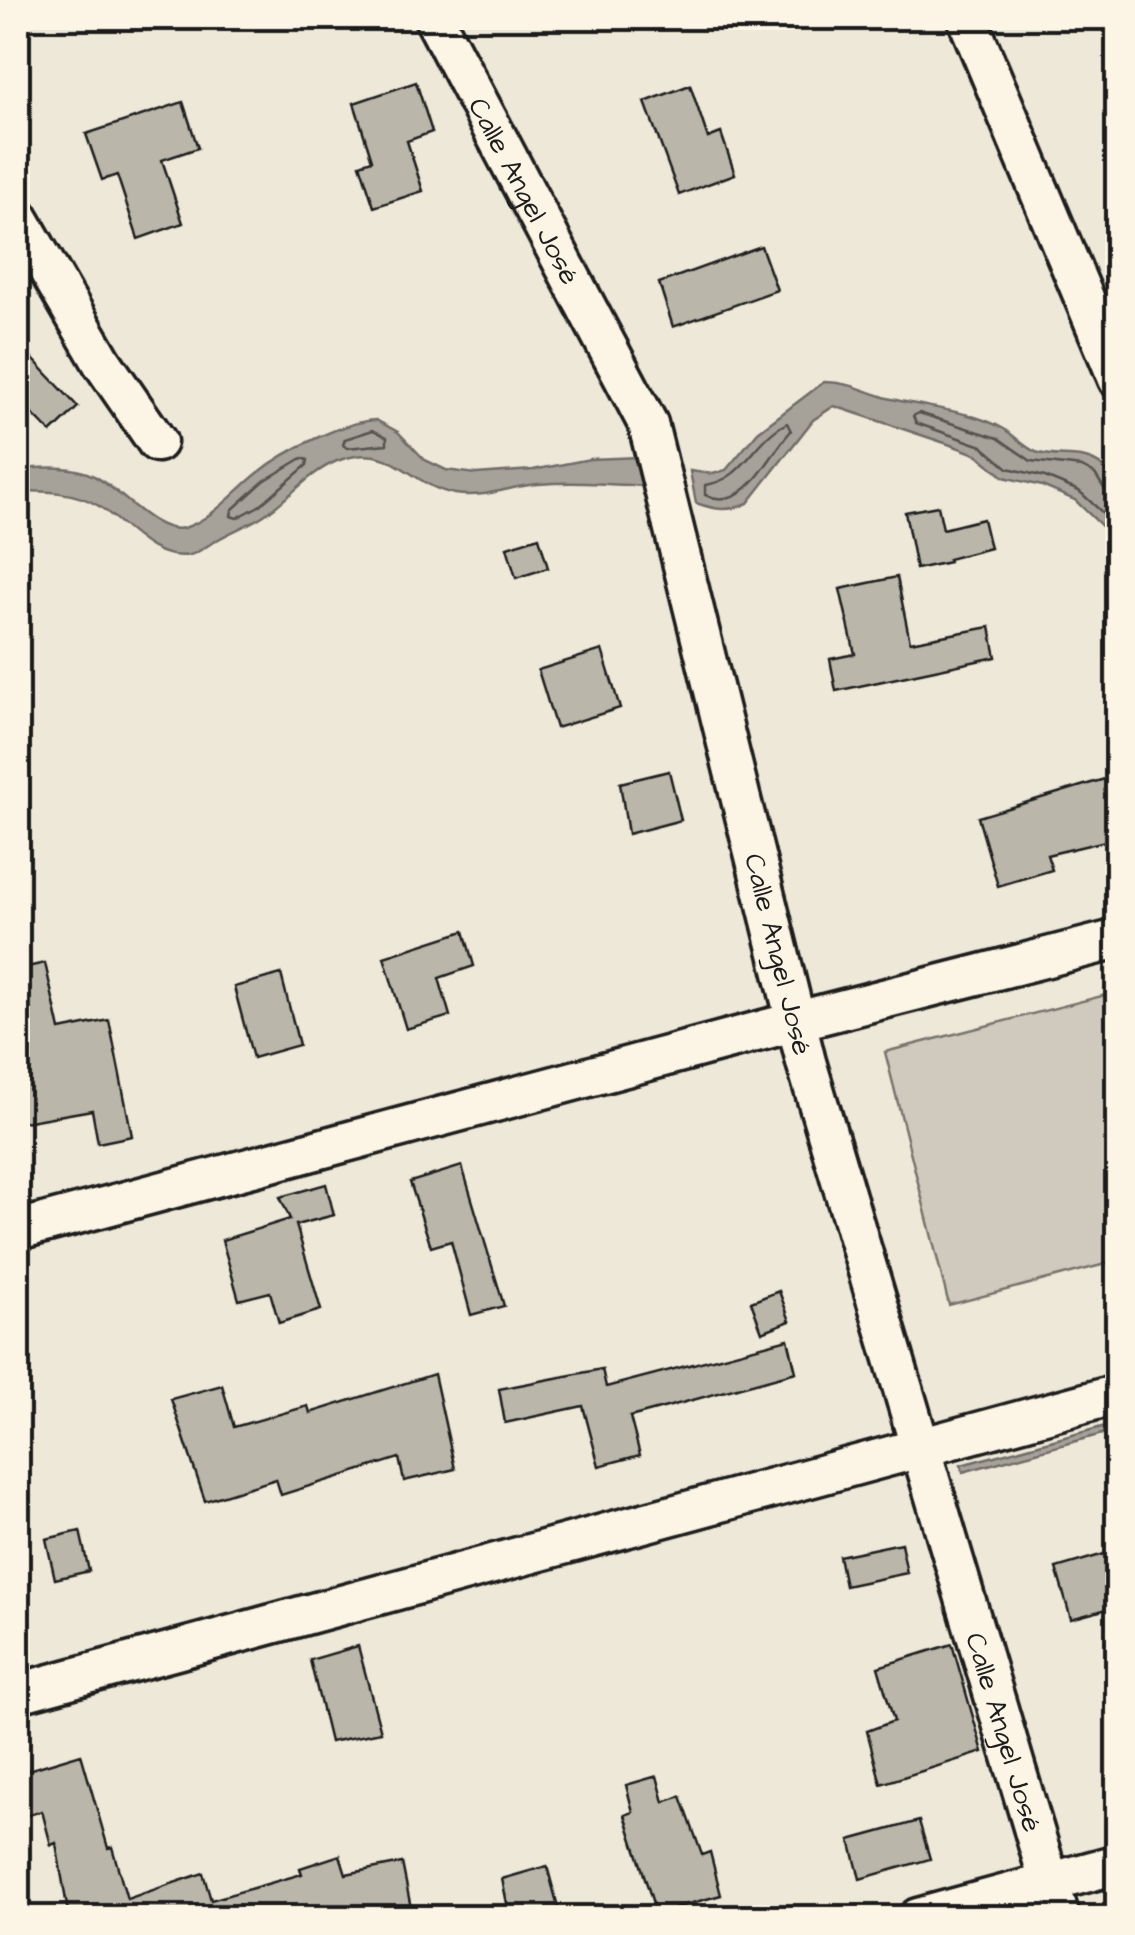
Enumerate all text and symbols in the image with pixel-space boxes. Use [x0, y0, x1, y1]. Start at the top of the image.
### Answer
street label: Calle Angel José [458, 91, 589, 292]
street label: Calle Angel José [734, 850, 822, 1059]
street label: Calle Angel José [955, 1628, 1051, 1837]

